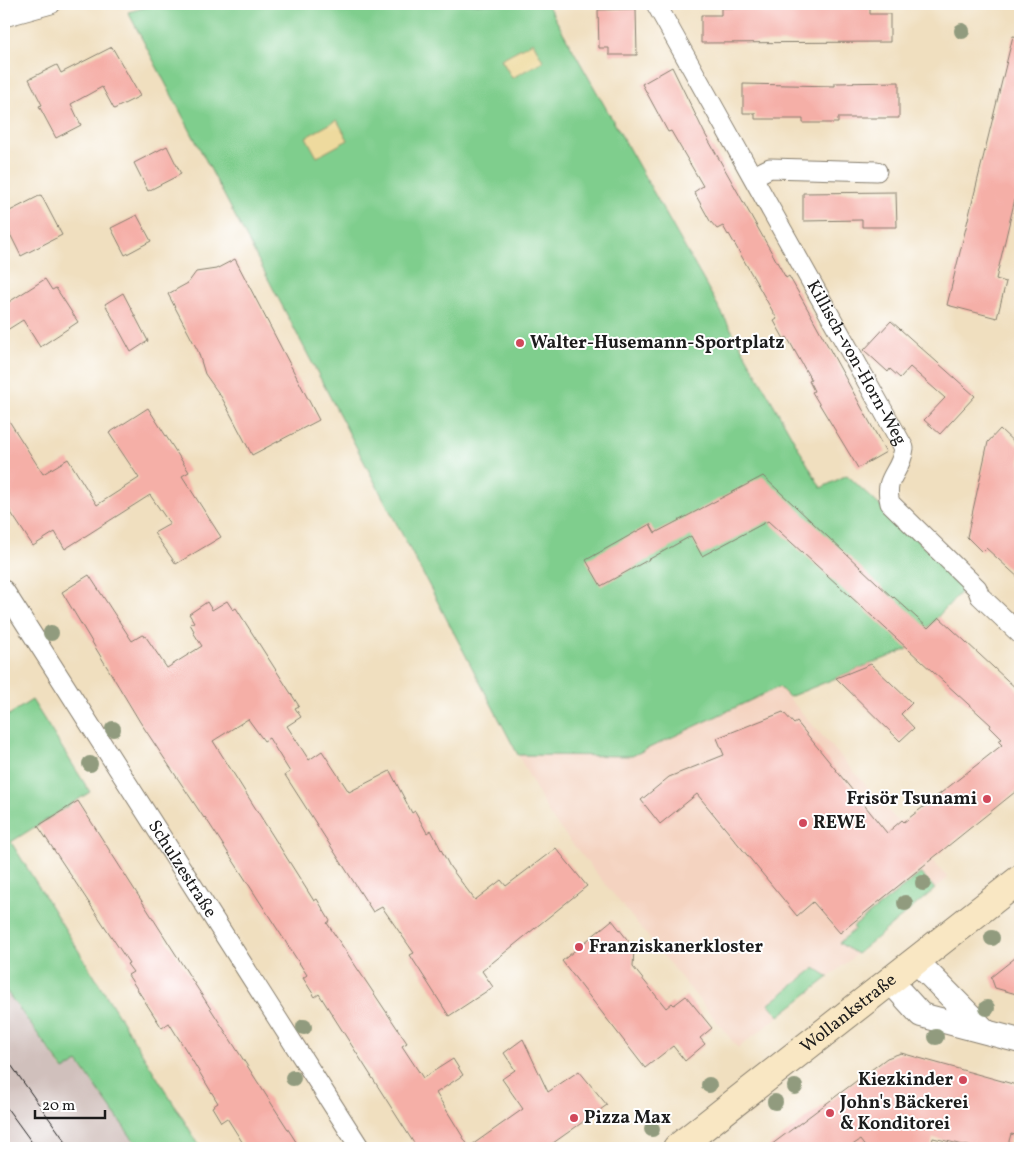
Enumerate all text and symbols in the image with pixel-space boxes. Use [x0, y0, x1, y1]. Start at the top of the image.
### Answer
street label: Killisch-von-Horn-Weg [800, 276, 913, 450]
place label: Walter-Husemann-Sportplatz [530, 331, 785, 356]
marker: Walter-Husemann-Sportplatz [514, 337, 526, 349]
place label: Frisör Tsunami [846, 787, 977, 812]
marker: Frisör Tsunami [981, 793, 993, 805]
place label: REWE [813, 811, 866, 836]
street label: Schulzestraße [142, 815, 222, 923]
marker: REWE [797, 817, 809, 829]
place label: Franziskanerkloster [589, 935, 763, 960]
marker: Franziskanerkloster [573, 941, 585, 953]
street label: Wollankstraße [795, 968, 902, 1059]
place label: Kiezkinder [858, 1068, 953, 1093]
marker: Kiezkinder [957, 1074, 969, 1086]
scale bar [35, 1087, 105, 1119]
place label: John's Bäckerei & Konditorei [839, 1091, 969, 1137]
text: 20 m [42, 1096, 75, 1117]
place label: Pizza Max [584, 1106, 671, 1131]
marker: John's Bäckerei & Konditorei [824, 1107, 836, 1119]
marker: Pizza Max [568, 1112, 580, 1124]

